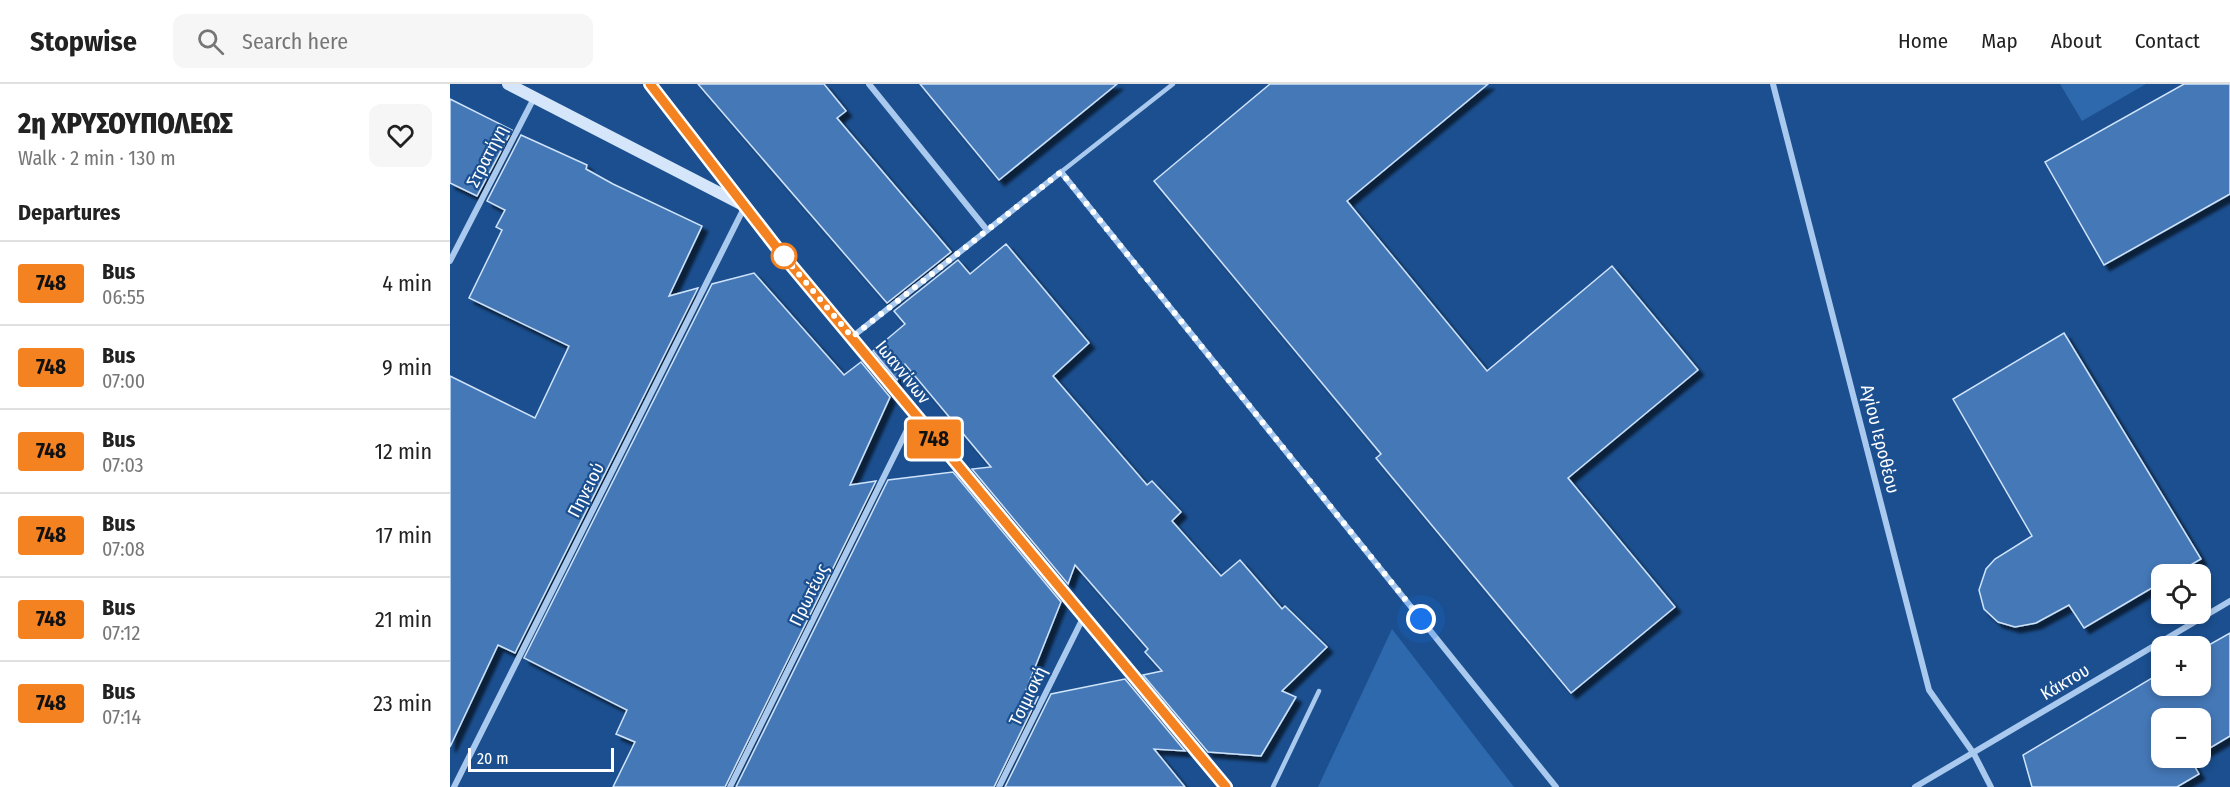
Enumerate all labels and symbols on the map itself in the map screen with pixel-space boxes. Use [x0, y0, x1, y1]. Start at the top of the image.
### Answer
street label: Στρατήγη [462, 121, 512, 191]
unlabelled marker [771, 243, 797, 269]
street label: Ιωαννίνων [871, 336, 935, 408]
street label: Αγίου Ιεροθέου [1856, 382, 1904, 496]
line badge: 748 [900, 420, 968, 458]
street label: Πηνειού [563, 459, 609, 521]
street label: Πρωτέως [784, 560, 834, 630]
your location [1406, 604, 1436, 634]
street label: Κάκτου [2037, 659, 2093, 705]
street label: Τσιμισκή [1004, 663, 1052, 729]
scale bar [468, 745, 614, 772]

